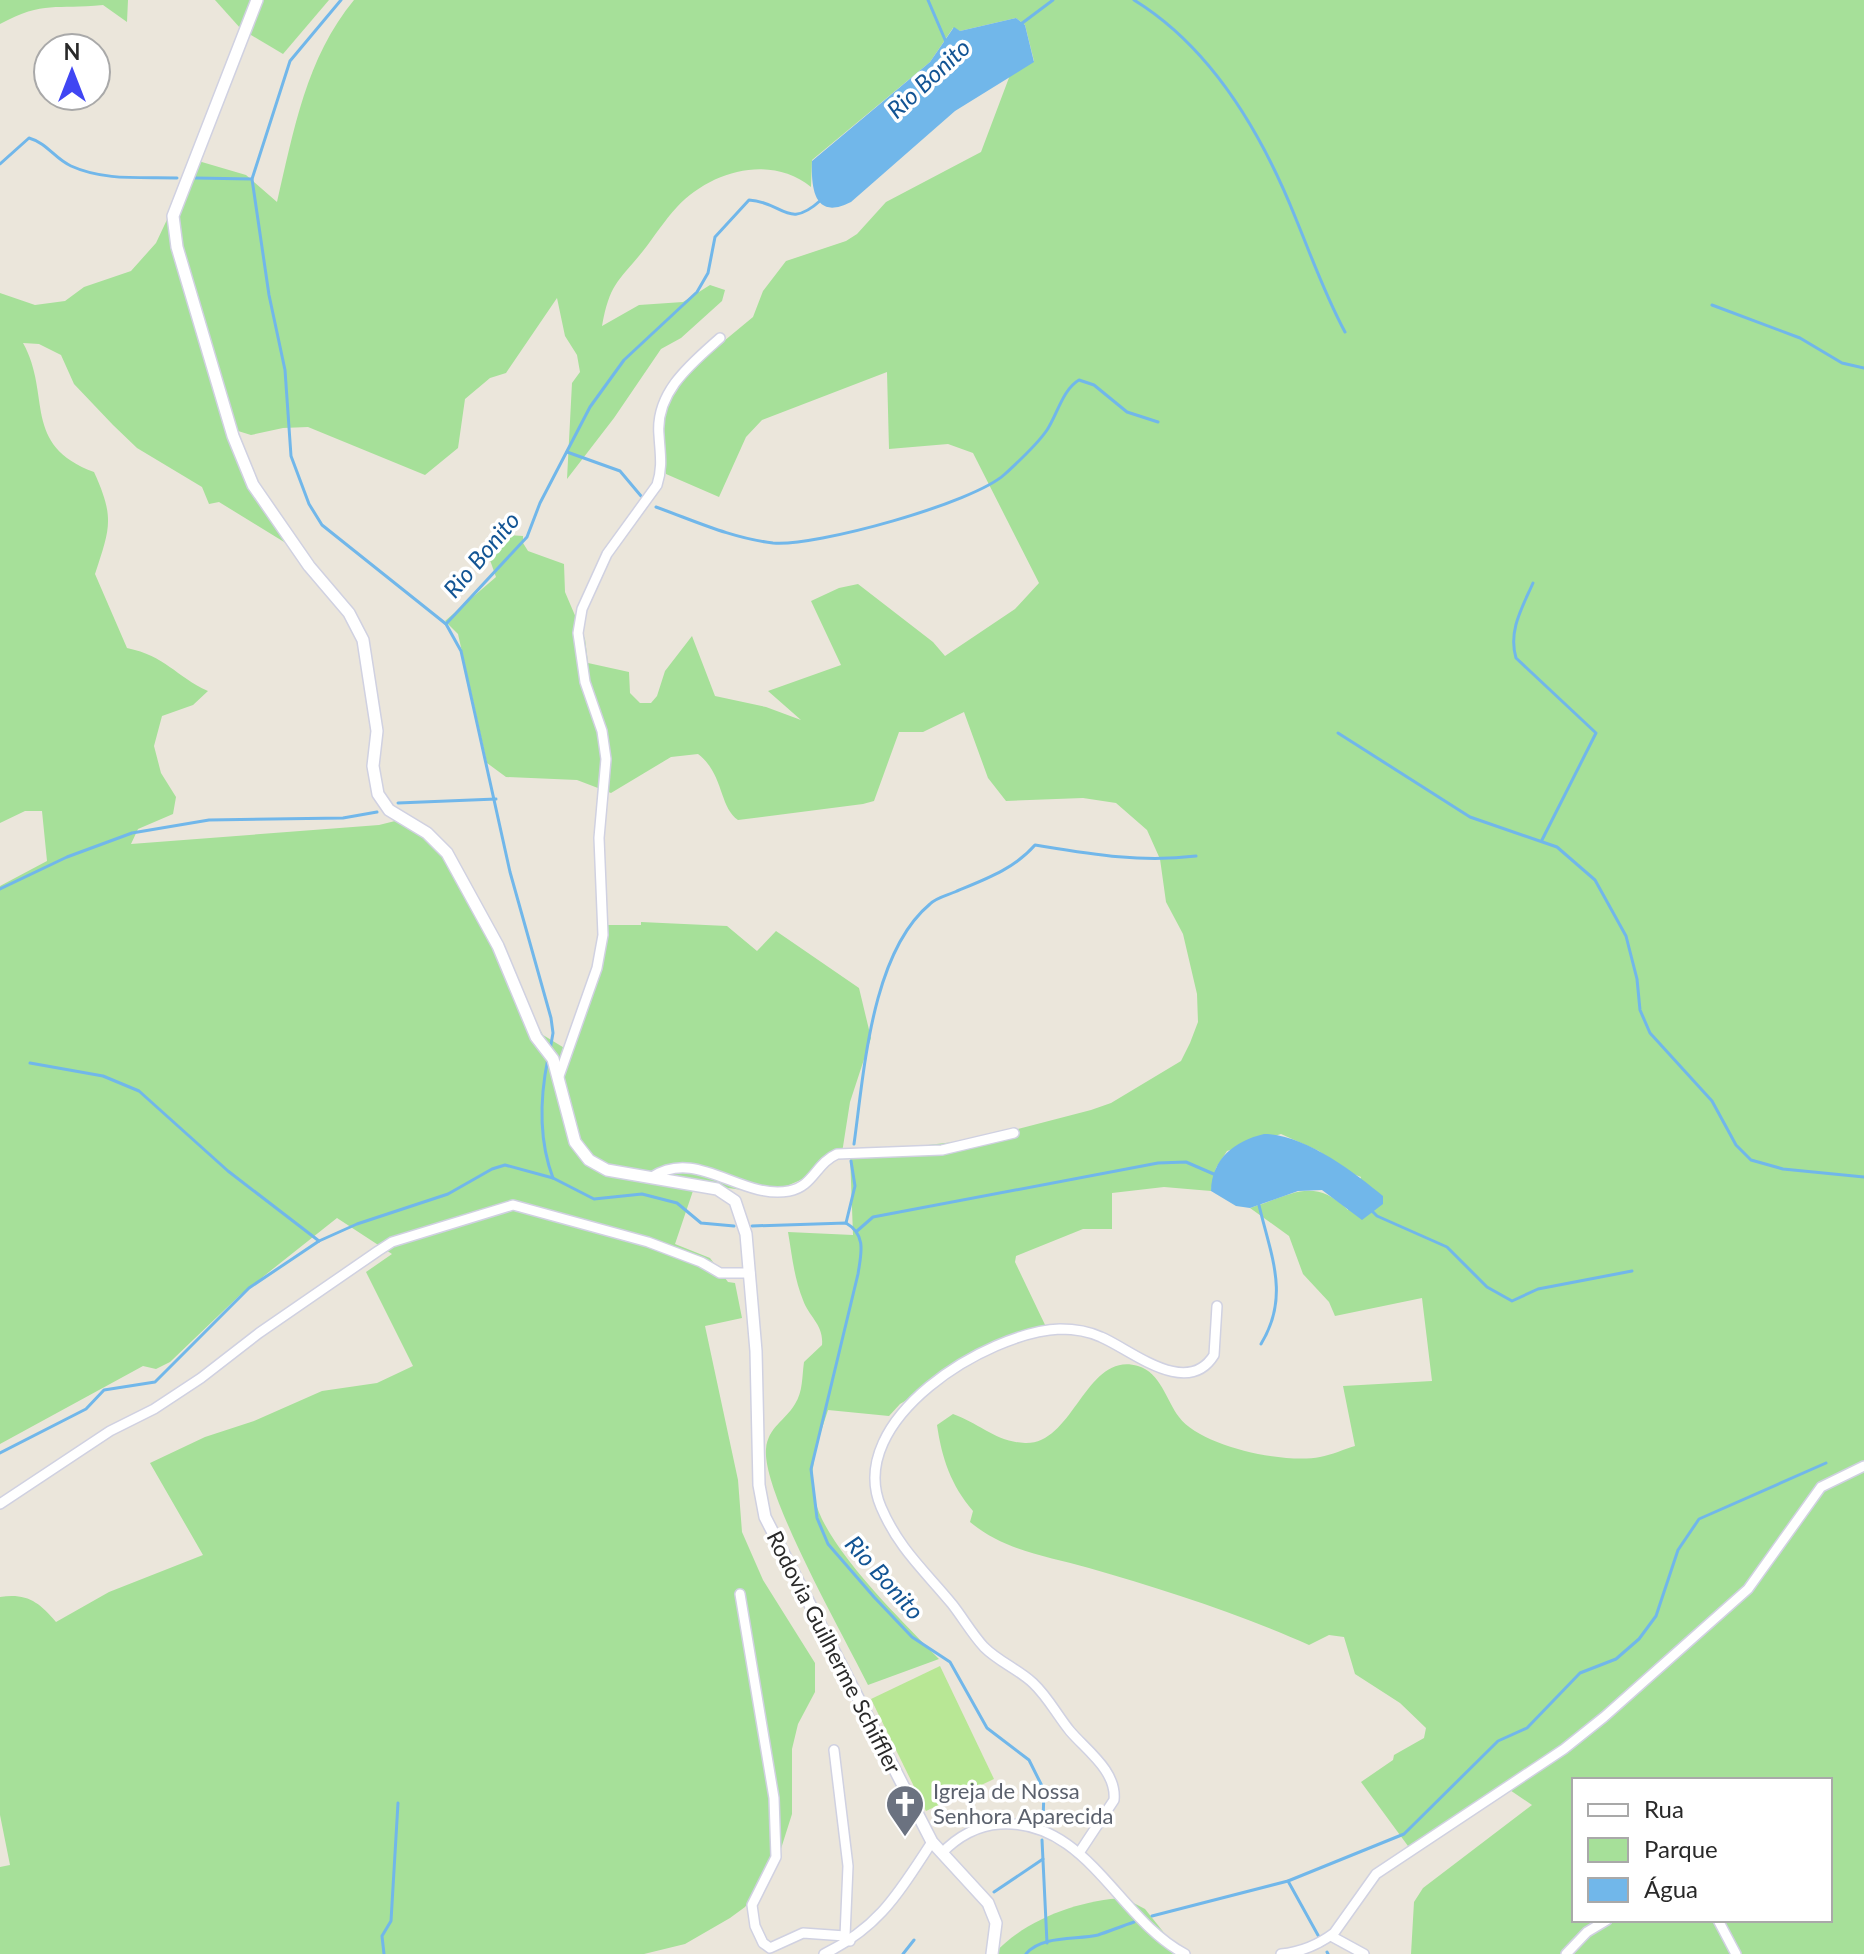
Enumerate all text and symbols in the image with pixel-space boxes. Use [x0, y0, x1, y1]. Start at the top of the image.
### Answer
north arrow [32, 32, 112, 112]
water label: Rio Bonito [880, 32, 976, 124]
text: N [64, 38, 80, 65]
water label: Rio Bonito [437, 505, 525, 603]
street label: Rodovia Guilherme Schiffler [761, 1526, 907, 1778]
water label: Rio Bonito [840, 1529, 930, 1625]
place label: Igreja de Nossa Senhora Aparecida [933, 1777, 1114, 1829]
legend [1572, 1778, 1832, 1922]
church icon: Igreja de Nossa Senhora Aparecida [884, 1783, 926, 1838]
text: Rua [1644, 1794, 1684, 1823]
text: Parque [1644, 1834, 1718, 1863]
text: Água [1644, 1874, 1698, 1903]

